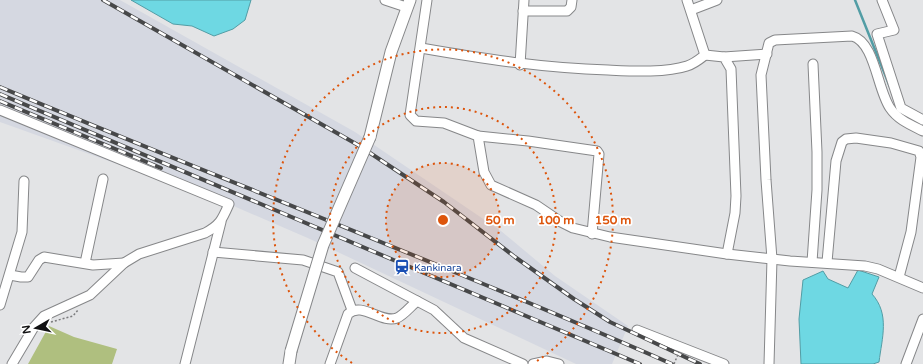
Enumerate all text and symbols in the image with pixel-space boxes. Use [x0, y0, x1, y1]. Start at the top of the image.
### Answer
centre of rings [436, 213, 450, 227]
text: 50 m [485, 213, 515, 227]
text: 100 m [538, 213, 574, 227]
text: 150 m [595, 213, 631, 227]
station icon: Kankinara [393, 258, 411, 276]
place label: Kankinara [414, 262, 462, 274]
north arrow [16, 308, 56, 348]
text: N [20, 324, 34, 335]

